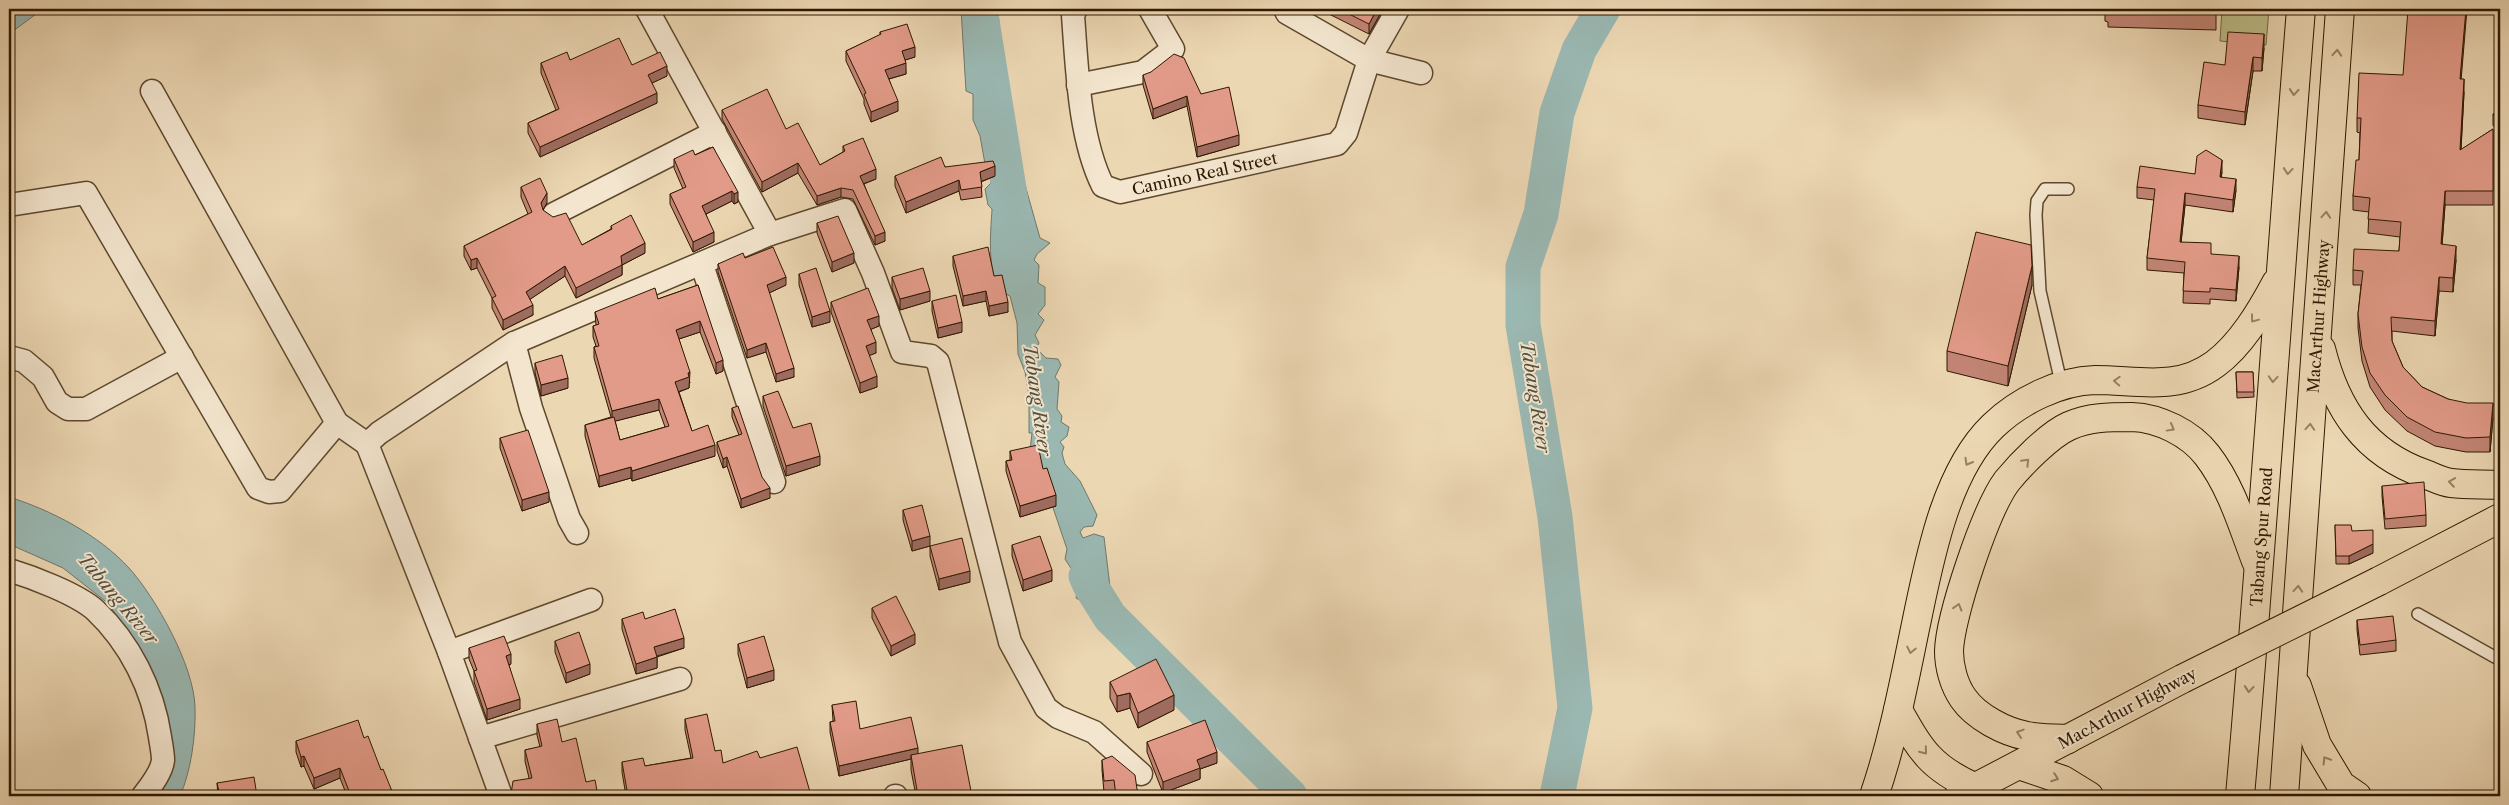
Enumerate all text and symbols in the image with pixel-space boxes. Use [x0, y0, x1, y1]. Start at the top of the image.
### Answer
one-way arrow [2332, 49, 2343, 57]
one-way arrow [2289, 88, 2300, 96]
street label: Camino Real Street [1130, 147, 1279, 199]
one-way arrow [2283, 167, 2294, 175]
one-way arrow [2320, 211, 2331, 219]
street label: MacArthur Highway [2303, 238, 2334, 394]
one-way arrow [2251, 313, 2260, 323]
water label: Tabang River [1515, 340, 1555, 456]
water label: Tabang River [1018, 343, 1056, 459]
one-way arrow [2267, 375, 2278, 383]
one-way arrow [2112, 376, 2120, 387]
one-way arrow [2166, 422, 2175, 432]
one-way arrow [2305, 422, 2316, 430]
one-way arrow [1964, 457, 1974, 466]
one-way arrow [2020, 459, 2029, 468]
street label: Tabang Spur Road [2246, 466, 2276, 607]
one-way arrow [2447, 477, 2455, 488]
water label: Tabang River [73, 549, 164, 651]
one-way arrow [2293, 584, 2304, 592]
one-way arrow [1952, 604, 1962, 612]
one-way arrow [1906, 646, 1916, 655]
street label: MacArthur Highway [2054, 663, 2201, 753]
one-way arrow [2244, 685, 2255, 693]
one-way arrow [2016, 729, 2025, 739]
one-way arrow [1918, 745, 1926, 754]
one-way arrow [2323, 756, 2333, 765]
one-way arrow [2051, 772, 2059, 782]

